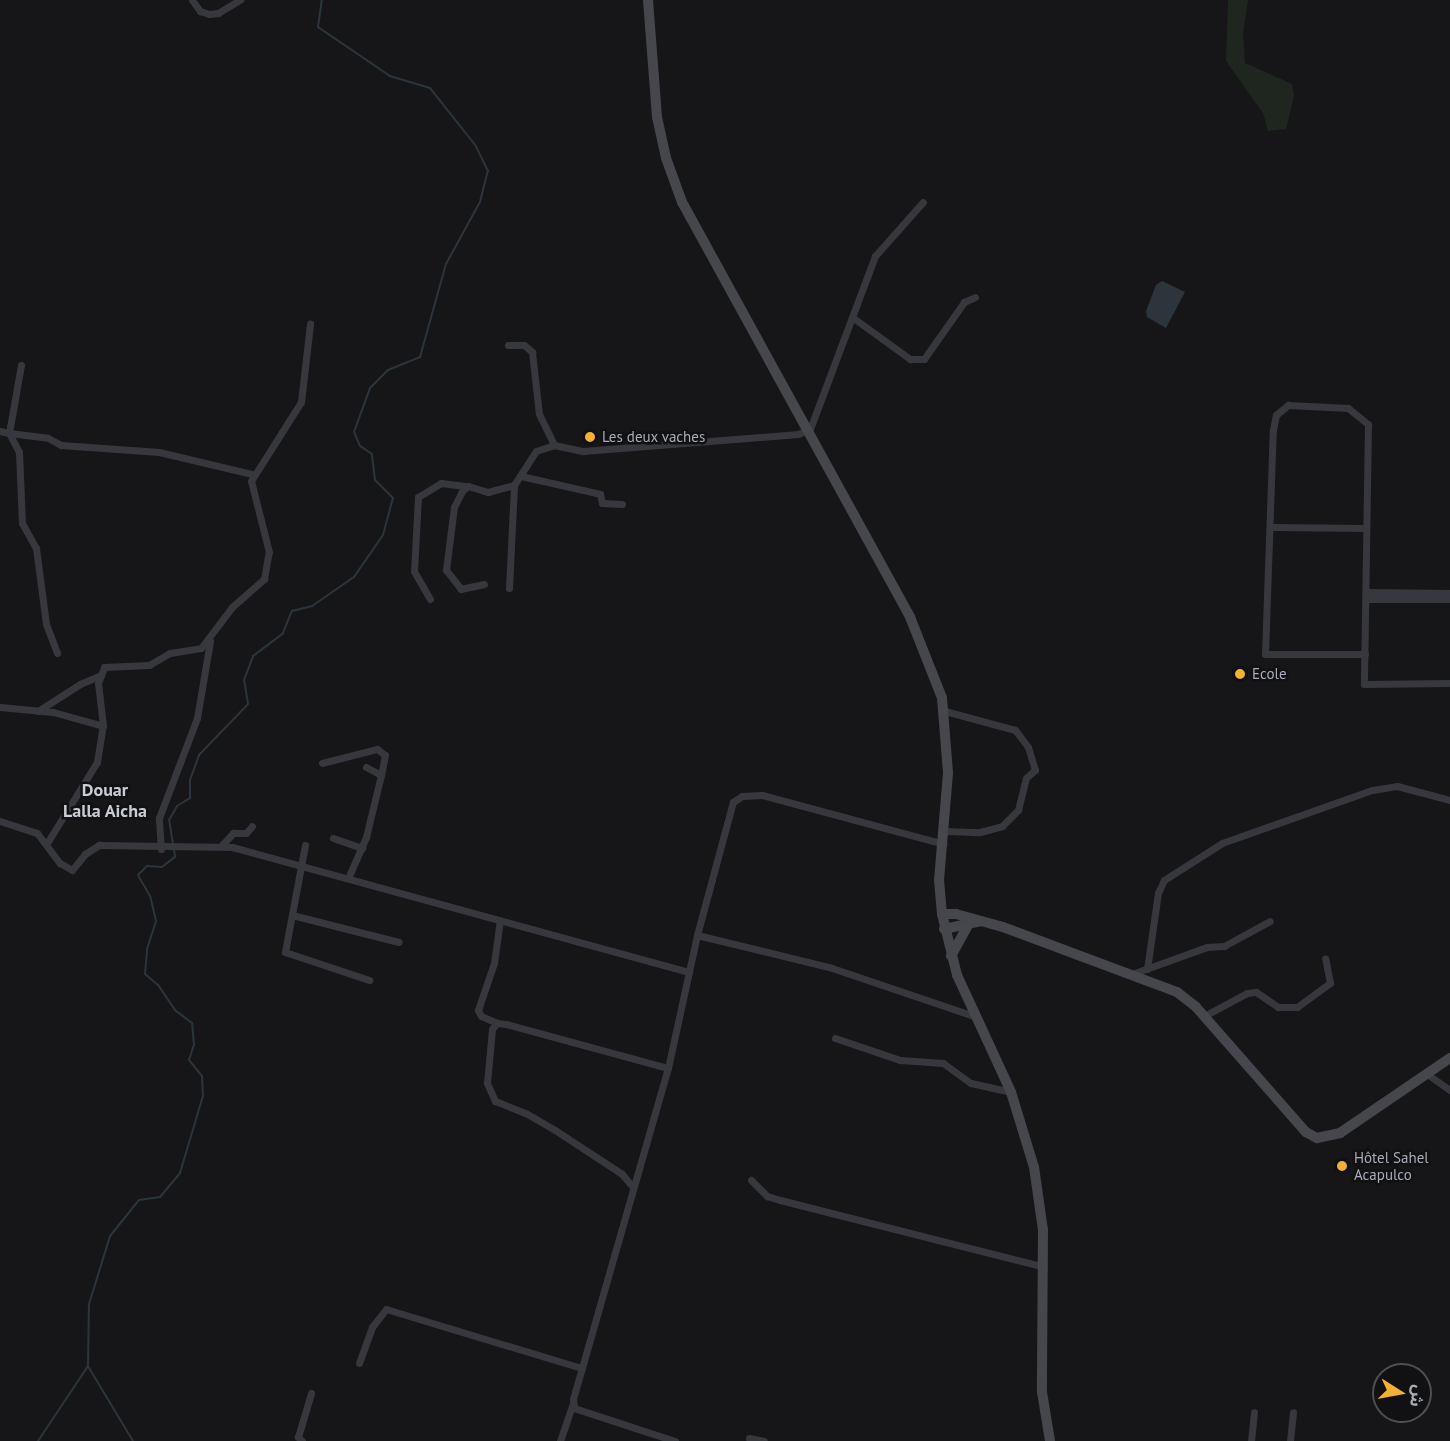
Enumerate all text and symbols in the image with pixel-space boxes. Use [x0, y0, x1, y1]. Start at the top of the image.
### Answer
place label: Les deux vaches [602, 428, 706, 446]
marker: Les deux vaches [583, 430, 597, 444]
place label: Ecole [1252, 665, 1286, 683]
marker: Ecole [1233, 667, 1247, 681]
district label: Douar Lalla Aicha [63, 780, 147, 822]
place label: Hôtel Sahel Acapulco [1354, 1148, 1429, 1183]
marker: Hôtel Sahel Acapulco [1335, 1159, 1349, 1173]
north arrow [1372, 1363, 1432, 1423]
text: ش [1406, 1383, 1430, 1409]

